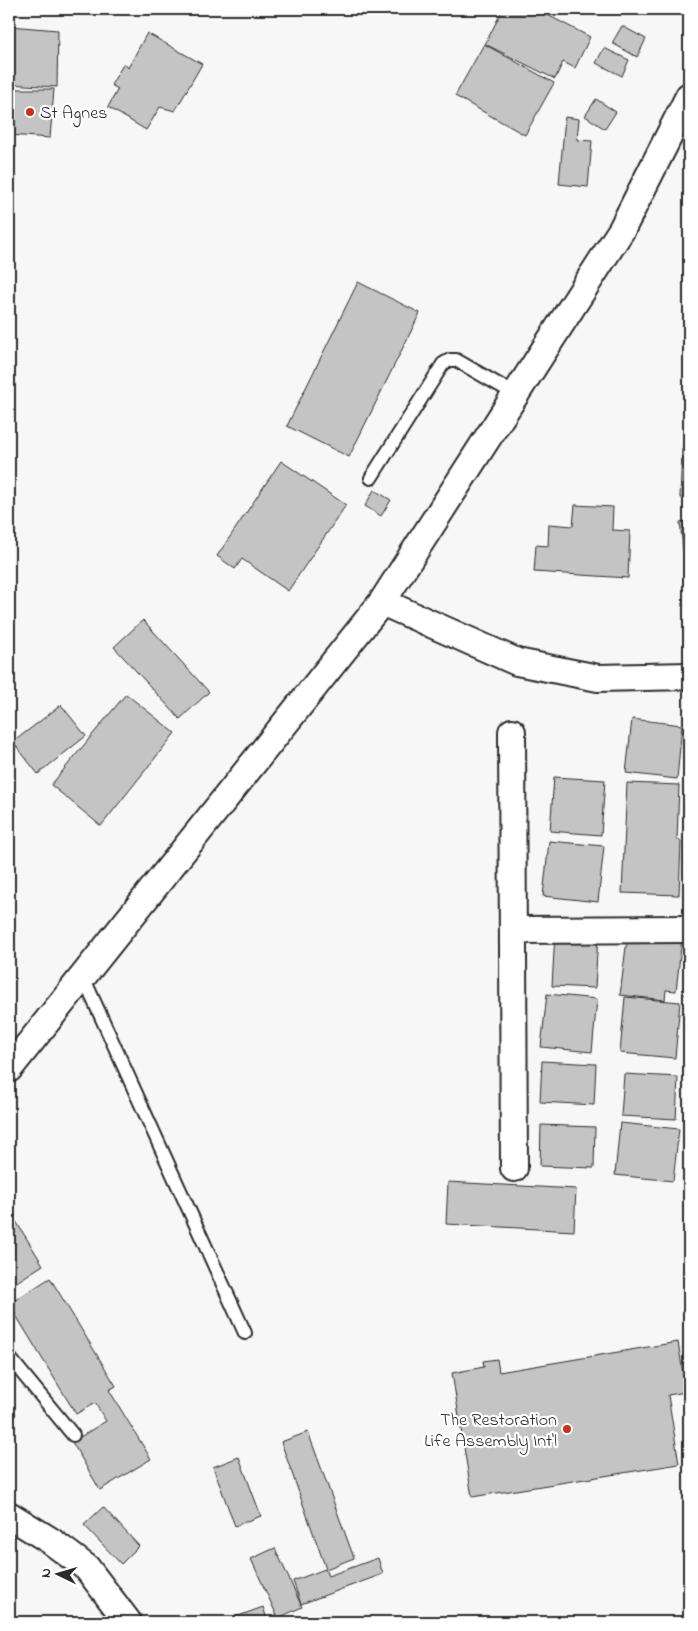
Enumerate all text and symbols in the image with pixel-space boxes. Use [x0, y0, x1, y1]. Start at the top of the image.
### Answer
place label: St Agnes [40, 101, 107, 128]
marker: St Agnes [24, 106, 36, 118]
place label: The Restoration Life Assembly Int'l [424, 1408, 557, 1455]
marker: The Restoration Life Assembly Int'l [561, 1423, 573, 1435]
north arrow [32, 1548, 82, 1598]
text: N [36, 1567, 57, 1579]

